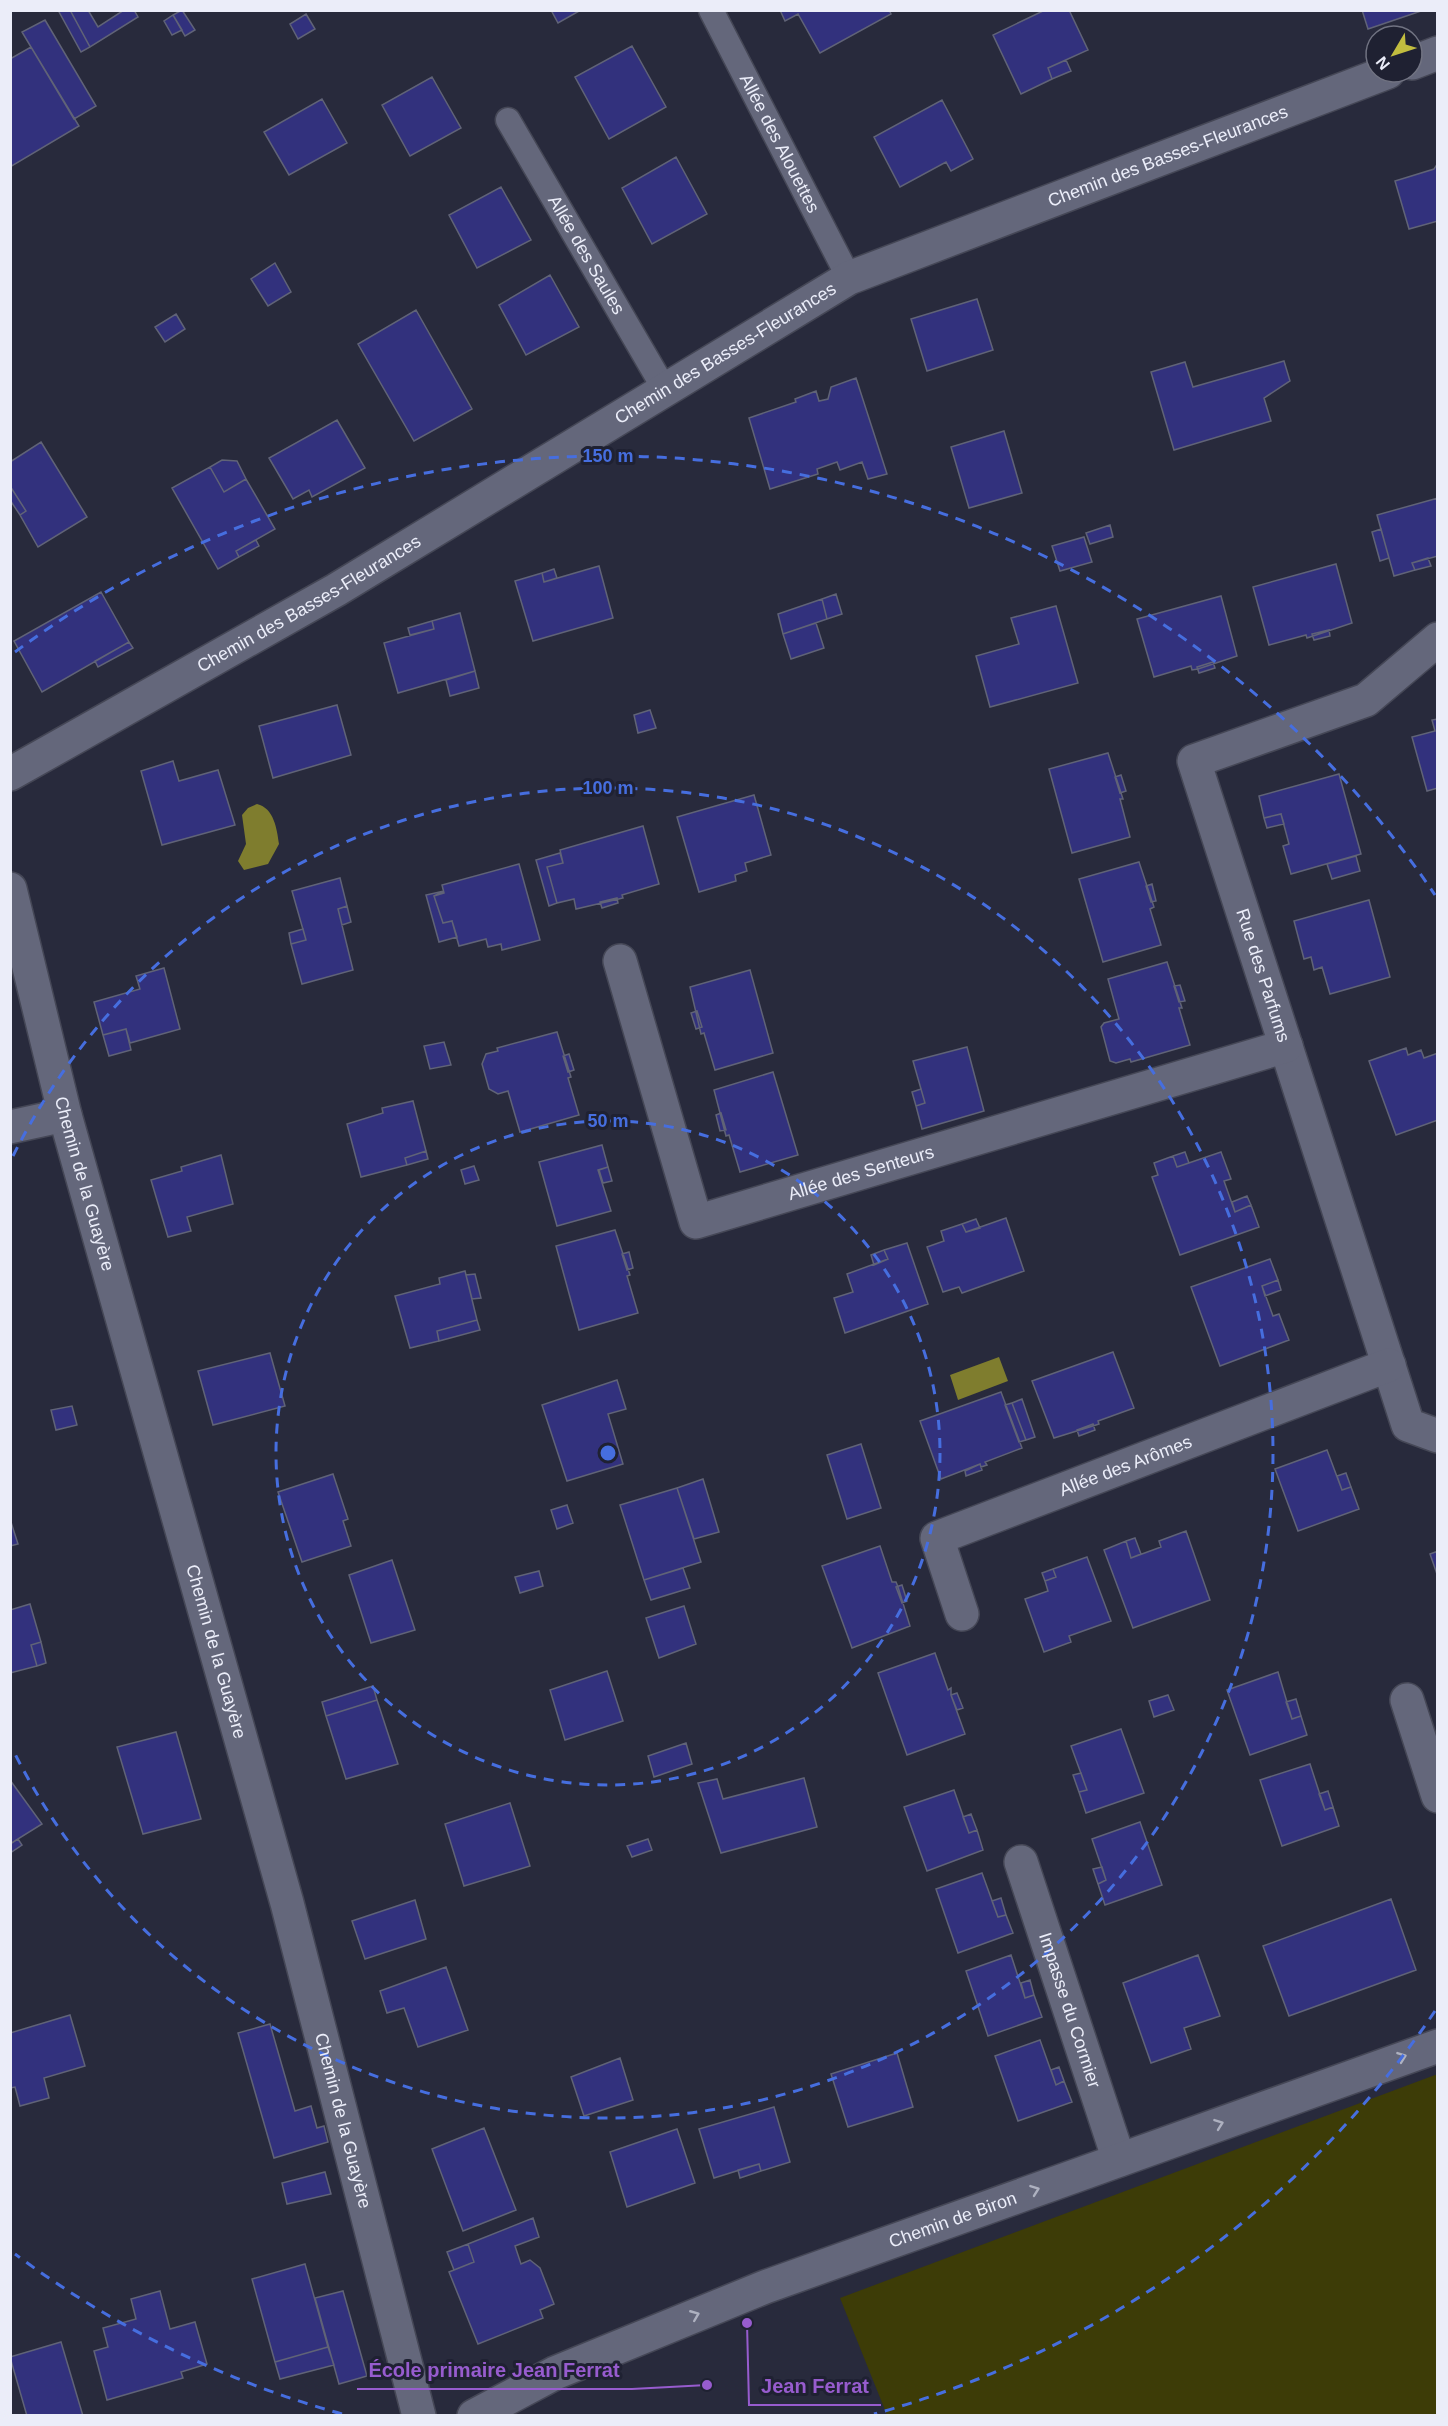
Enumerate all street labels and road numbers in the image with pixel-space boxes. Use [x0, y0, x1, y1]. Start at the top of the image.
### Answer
street label: Allée des Alouettes [736, 71, 824, 216]
street label: Chemin des Basses-Fleurances [1045, 101, 1291, 211]
street label: Allée des Saules [544, 192, 629, 318]
street label: Chemin des Basses-Fleurances [611, 278, 840, 428]
street label: Chemin des Basses-Fleurances [194, 531, 424, 676]
street label: Rue des Parfums [1232, 906, 1294, 1045]
street label: Chemin de la Guayère [51, 1094, 118, 1273]
street label: Allée des Senteurs [786, 1142, 936, 1204]
street label: Allée des Arômes [1057, 1431, 1195, 1500]
street label: Chemin de la Guayère [182, 1562, 250, 1741]
street label: Impasse du Cormier [1035, 1930, 1105, 2090]
street label: Chemin de la Guayère [311, 2031, 375, 2210]
street label: Chemin de Biron [886, 2188, 1019, 2252]

